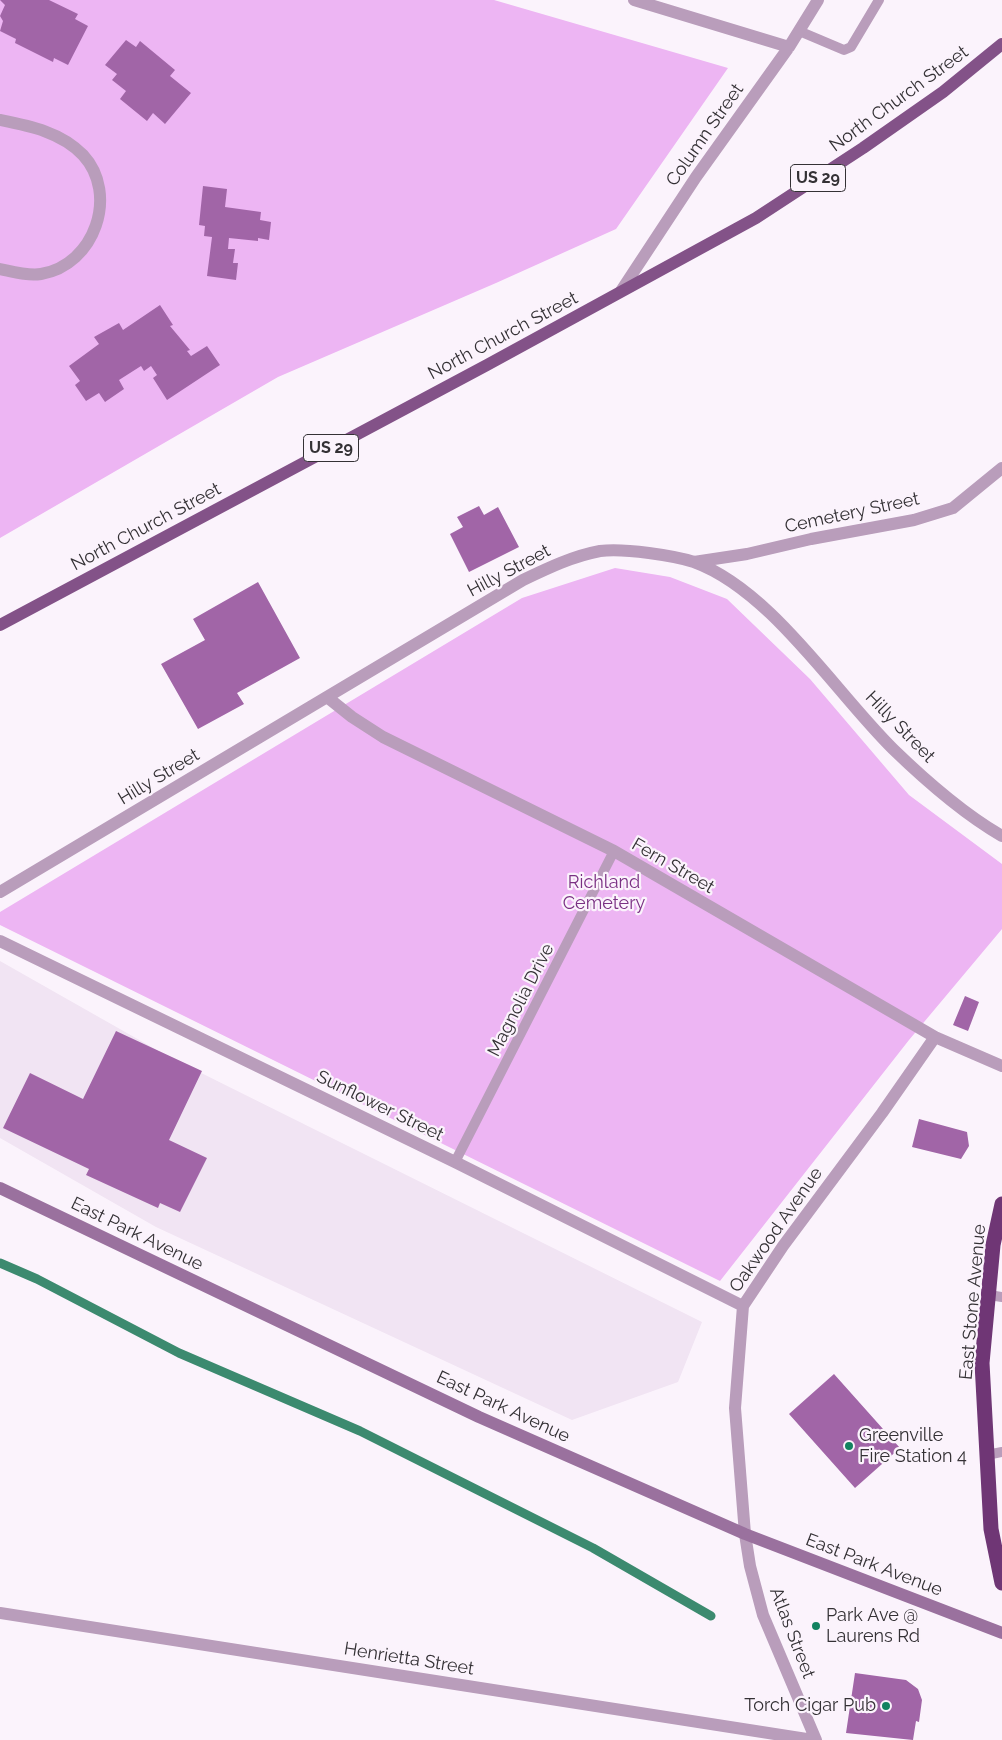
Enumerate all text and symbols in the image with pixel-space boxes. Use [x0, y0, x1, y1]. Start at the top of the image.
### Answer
street label: North Church Street [825, 41, 973, 157]
street label: Column Street [662, 80, 748, 190]
road number: US 29 [790, 164, 846, 192]
street label: North Church Street [425, 287, 581, 385]
road number: US 29 [304, 434, 358, 462]
street label: North Church Street [68, 478, 224, 576]
street label: Cemetery Street [783, 488, 921, 538]
street label: Hilly Street [464, 540, 554, 602]
street label: Hilly Street [861, 687, 939, 767]
street label: Hilly Street [114, 744, 204, 810]
street label: Fern Street [628, 834, 718, 898]
park label: Richland Cemetery [563, 872, 645, 914]
street label: Magnolia Drive [483, 940, 559, 1060]
street label: Sunflower Street [313, 1066, 447, 1146]
street label: Oakwood Avenue [725, 1163, 827, 1297]
street label: East Park Avenue [67, 1193, 207, 1275]
street label: East Stone Avenue [955, 1223, 991, 1381]
street label: East Park Avenue [433, 1367, 573, 1447]
place label: Greenville Fire Station 4 [859, 1425, 967, 1468]
marker: Greenville Fire Station 4 [843, 1440, 855, 1452]
street label: East Park Avenue [803, 1529, 945, 1601]
street label: Atlas Street [765, 1584, 819, 1682]
place label: Park Ave @ Laurens Rd [826, 1605, 920, 1648]
marker: Park Ave @ Laurens Rd [810, 1620, 822, 1632]
street label: Henrietta Street [342, 1638, 476, 1680]
place label: Torch Cigar Pub [744, 1695, 876, 1717]
marker: Torch Cigar Pub [880, 1700, 892, 1712]

